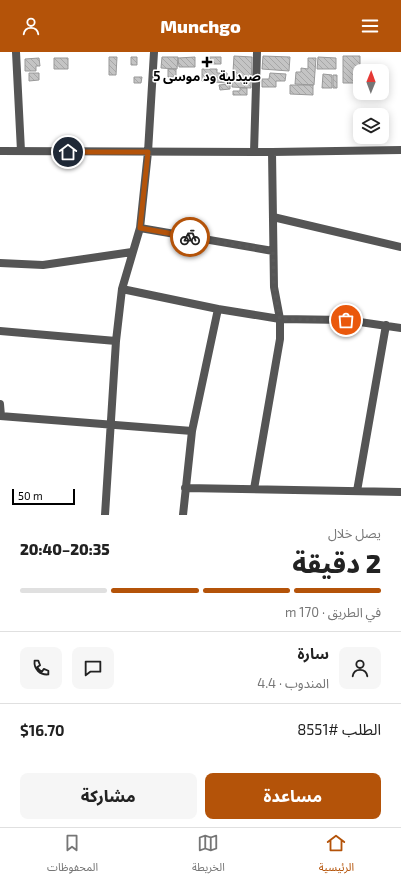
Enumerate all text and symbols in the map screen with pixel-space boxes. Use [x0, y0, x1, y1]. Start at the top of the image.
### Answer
icon: person [20, 15, 42, 37]
text: Munchgo [160, 15, 241, 37]
icon: menu [359, 15, 381, 37]
marker: صيدلية ود موسى 5 [202, 57, 212, 67]
north arrow [353, 64, 389, 100]
map controls [353, 64, 389, 144]
place label: صيدلية ود موسى 5 [153, 68, 261, 84]
button: layers [353, 108, 389, 144]
pin [51, 135, 85, 169]
icon: home [57, 141, 79, 163]
courier [170, 217, 210, 257]
icon: bike [179, 226, 201, 248]
pin [329, 303, 363, 337]
icon: bag [335, 309, 357, 331]
scale bar [12, 487, 75, 506]
text: 50 m [18, 489, 43, 502]
text: يصل خلال [328, 525, 381, 541]
text: 20:35–20:40 [20, 540, 110, 558]
text: 2 دقيقة [292, 547, 381, 578]
text: في الطريق · 170 m [285, 604, 381, 620]
text: سارة [297, 644, 329, 662]
button: phone [20, 647, 62, 689]
button: chat [72, 647, 114, 689]
button: person [339, 647, 381, 689]
text: المندوب · 4.4 [257, 675, 329, 691]
text: الطلب #8551 [297, 720, 381, 738]
text: $16.70 [20, 721, 65, 739]
button: مشاركة [20, 773, 197, 819]
button: مساعدة [205, 773, 381, 819]
tab: المحفوظات [47, 832, 98, 879]
tab: الخريطة [192, 832, 225, 879]
tab: الرئيسية [319, 832, 354, 879]

